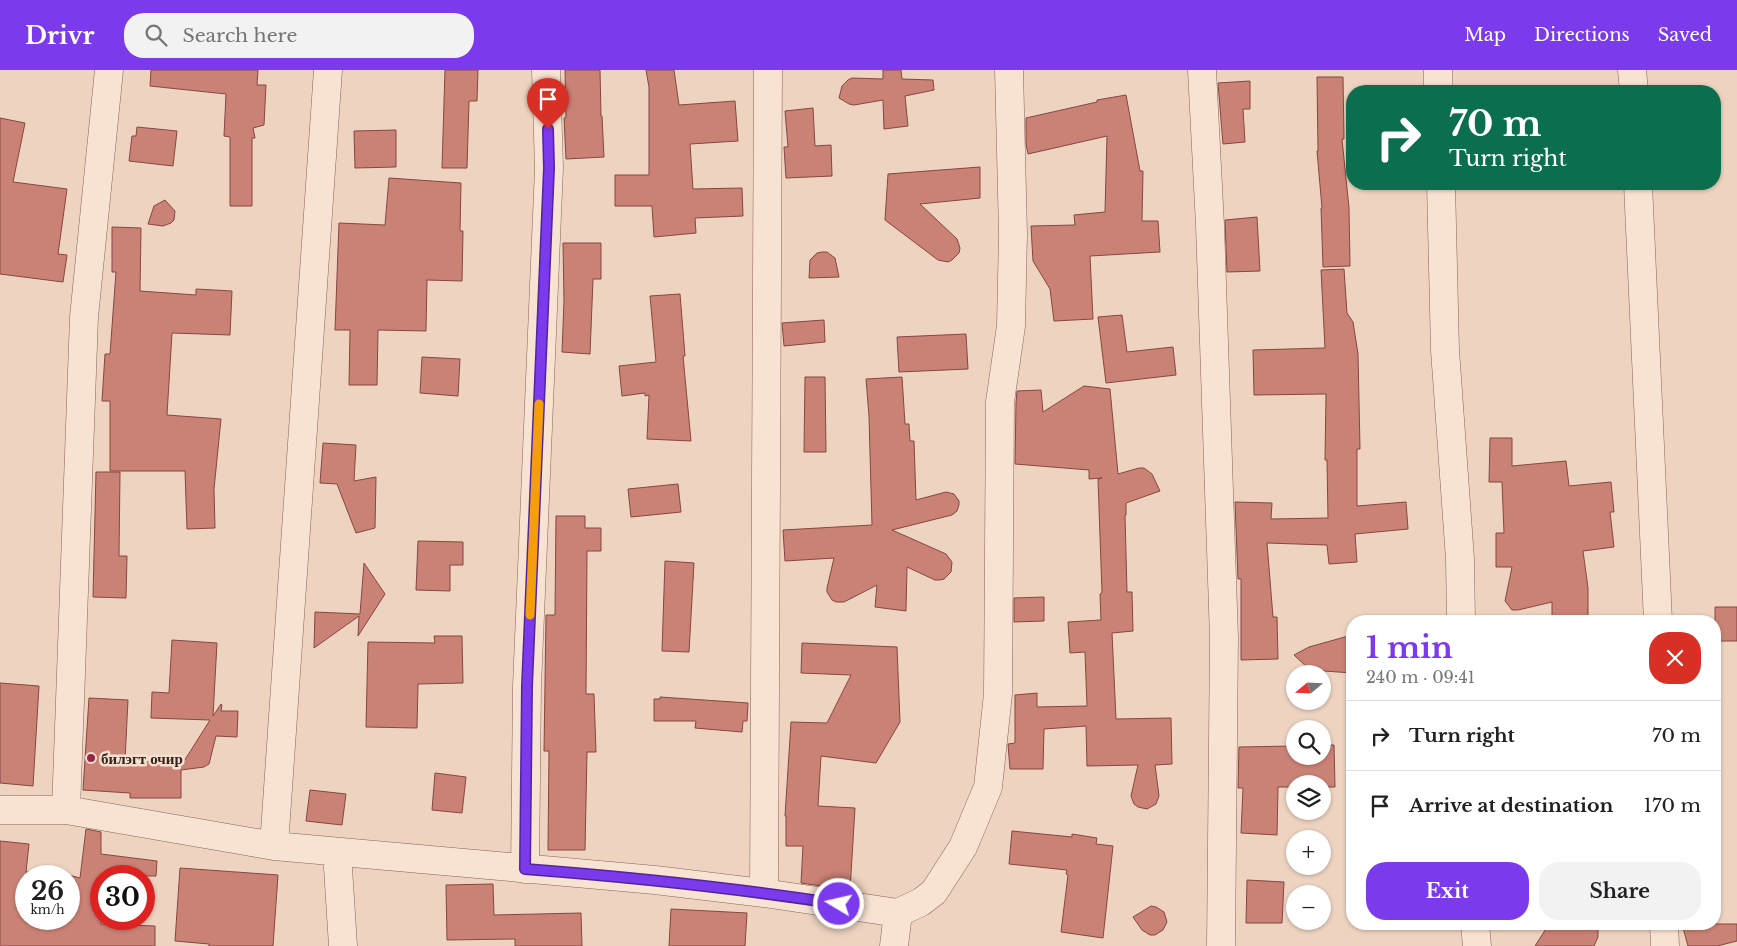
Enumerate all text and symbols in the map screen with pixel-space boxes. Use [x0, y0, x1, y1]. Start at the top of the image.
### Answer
search box [124, 13, 474, 58]
text: Drivr [25, 21, 94, 50]
icon: search [142, 21, 170, 49]
text: Search here [182, 24, 297, 47]
text: Map [1464, 24, 1506, 46]
text: Directions [1534, 24, 1630, 46]
text: Saved [1658, 24, 1712, 46]
pin [527, 78, 569, 129]
icon: arrive [534, 85, 562, 113]
text: 70 m [1449, 102, 1542, 145]
icon: right [1366, 105, 1431, 170]
text: Turn right [1449, 145, 1567, 172]
text: 1 min [1366, 629, 1453, 666]
button: close [1649, 632, 1701, 684]
north arrow [1286, 665, 1331, 710]
map controls [1286, 665, 1331, 930]
text: 240 m · 09:41 [1366, 667, 1475, 687]
button: search [1286, 720, 1331, 765]
icon: right [1366, 722, 1394, 750]
text: Turn right [1409, 724, 1515, 747]
text: 70 m [1652, 724, 1701, 747]
place label: билэгт очир [101, 749, 183, 768]
marker: билэгт очир [85, 752, 97, 764]
button: layers [1286, 775, 1331, 820]
icon: arrive [1366, 792, 1394, 820]
text: Arrive at destination [1409, 794, 1613, 817]
text: 170 m [1644, 794, 1701, 817]
button: + [1286, 830, 1331, 875]
button: Exit [1366, 862, 1529, 920]
button: Share [1539, 862, 1701, 920]
speed limit sign: 30 [90, 865, 155, 930]
text: 26 [31, 876, 64, 907]
position arrow [812, 877, 864, 929]
button: − [1286, 885, 1331, 930]
text: km/h [30, 902, 65, 917]

